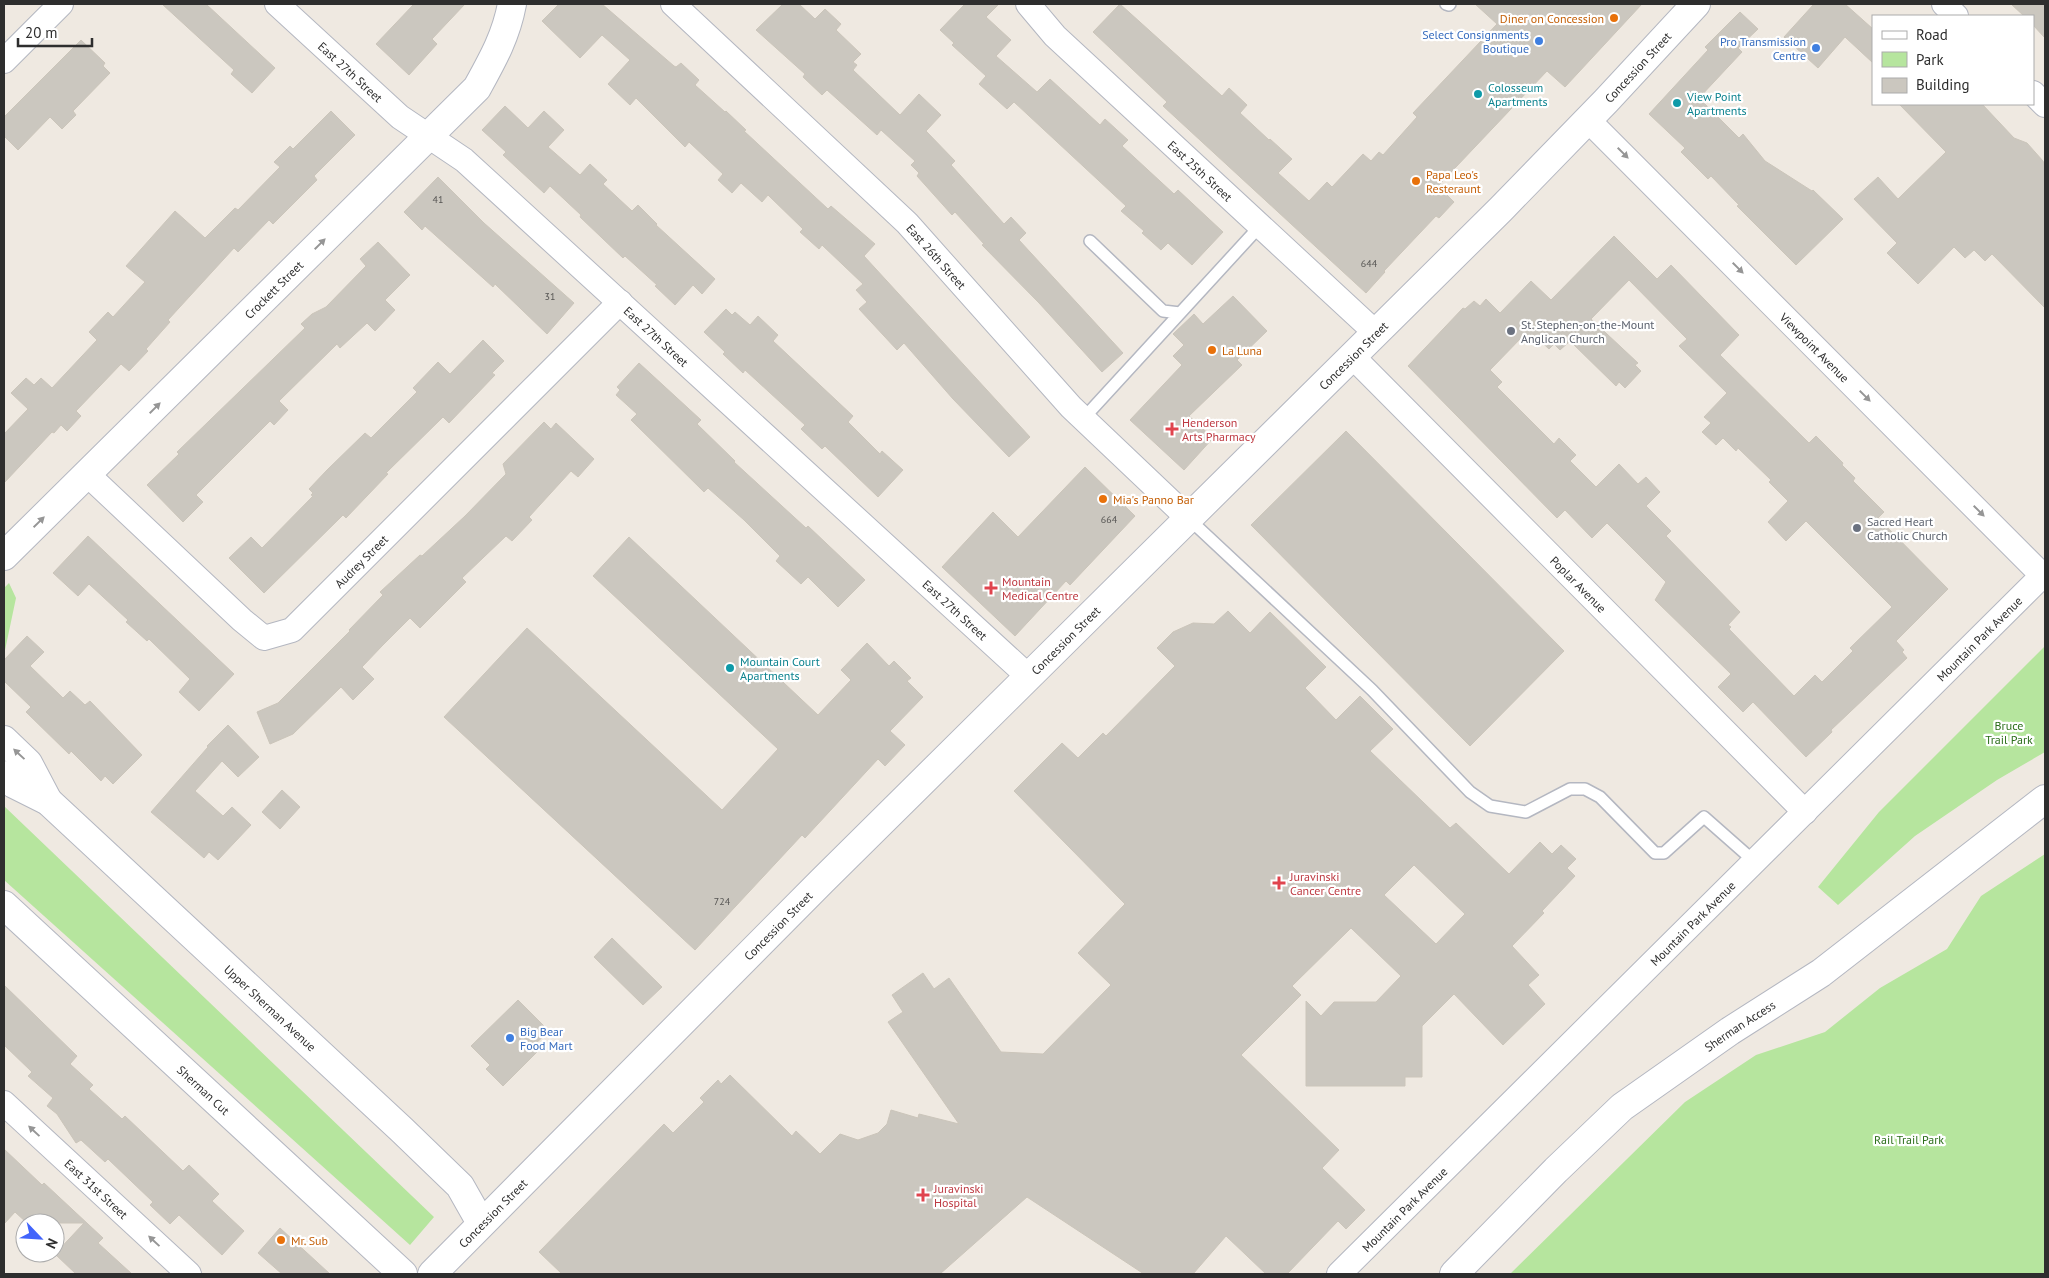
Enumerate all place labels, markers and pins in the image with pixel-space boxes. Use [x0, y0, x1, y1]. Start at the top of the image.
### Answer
place label: Diner on Concession [1500, 11, 1604, 26]
marker: Diner on Concession [1608, 12, 1620, 24]
place label: Select Consignments Boutique [1422, 27, 1529, 56]
place label: Pro Transmission Centre [1720, 34, 1806, 63]
marker: Select Consignments Boutique [1533, 35, 1545, 47]
marker: Pro Transmission Centre [1810, 42, 1822, 54]
place label: Colosseum Apartments [1488, 80, 1548, 109]
marker: Colosseum Apartments [1472, 88, 1484, 100]
place label: View Point Apartments [1686, 89, 1747, 118]
marker: View Point Apartments [1671, 97, 1683, 109]
place label: Papa Leo's Resteraunt [1426, 167, 1481, 196]
marker: Papa Leo's Resteraunt [1410, 175, 1422, 187]
place label: St. Stephen-on-the-Mount Anglican Church [1521, 317, 1654, 346]
marker: St. Stephen-on-the-Mount Anglican Church [1505, 325, 1517, 337]
place label: La Luna [1222, 343, 1262, 358]
marker: La Luna [1206, 344, 1218, 356]
place label: Henderson Arts Pharmacy [1182, 415, 1256, 444]
marker: Henderson Arts Pharmacy [1166, 423, 1178, 435]
place label: Mia's Panno Bar [1113, 492, 1194, 507]
marker: Mia's Panno Bar [1097, 493, 1109, 505]
place label: Sacred Heart Catholic Church [1867, 514, 1948, 543]
marker: Sacred Heart Catholic Church [1851, 522, 1863, 534]
place label: Mountain Medical Centre [1002, 574, 1079, 603]
marker: Mountain Medical Centre [984, 581, 998, 595]
place label: Mountain Court Apartments [740, 654, 820, 683]
marker: Mountain Court Apartments [724, 662, 736, 674]
place label: Juravinski Cancer Centre [1289, 869, 1361, 898]
marker: Juravinski Cancer Centre [1272, 876, 1286, 890]
place label: Big Bear Food Mart [520, 1024, 573, 1053]
marker: Big Bear Food Mart [504, 1032, 516, 1044]
place label: Juravinski Hospital [933, 1181, 984, 1210]
marker: Juravinski Hospital [916, 1188, 930, 1202]
place label: Mr. Sub [291, 1233, 328, 1248]
marker: Mr. Sub [275, 1234, 287, 1246]

